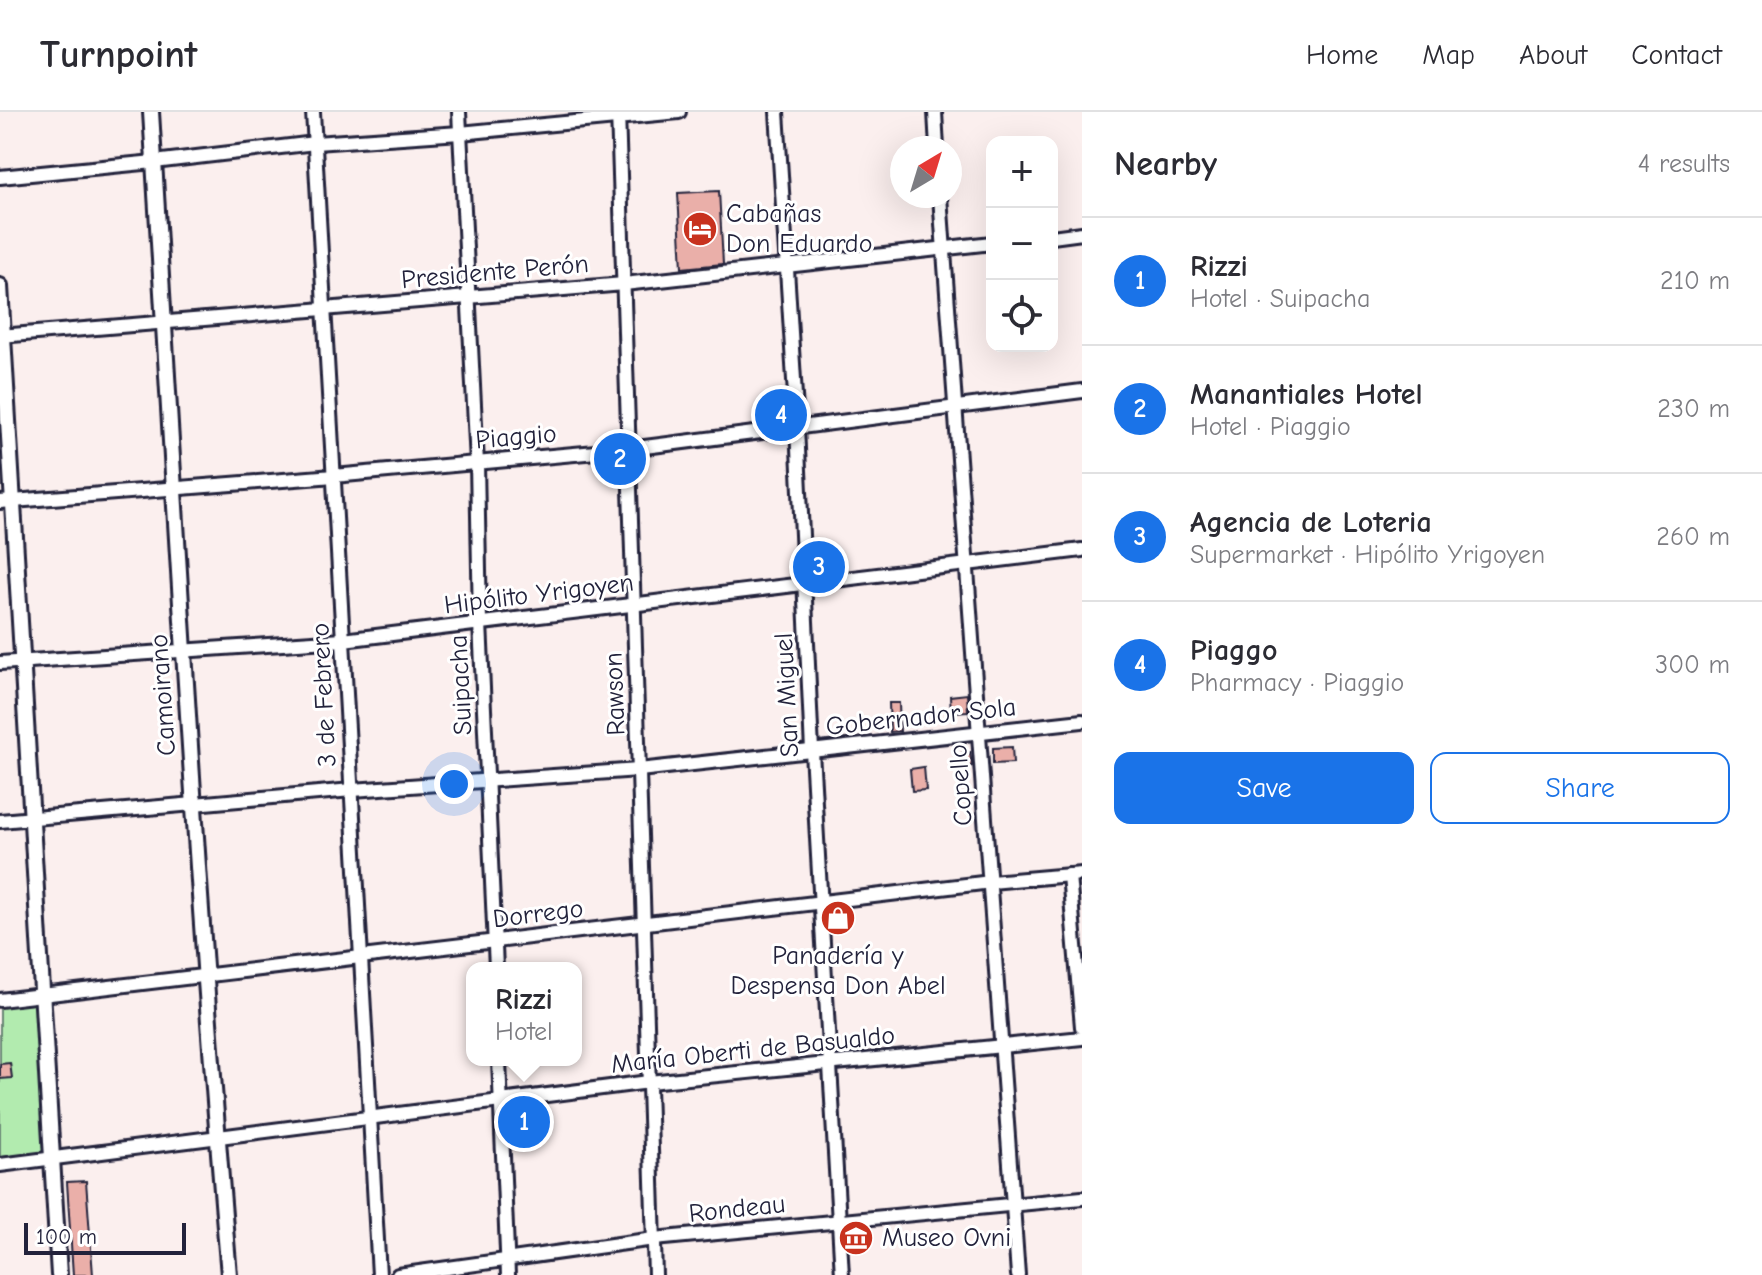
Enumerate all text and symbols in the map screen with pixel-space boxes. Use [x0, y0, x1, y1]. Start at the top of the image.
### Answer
text: Turnpoint [40, 33, 197, 77]
text: Home [1306, 39, 1378, 71]
text: Map [1422, 39, 1475, 71]
text: About [1519, 39, 1587, 71]
text: Contact [1631, 39, 1722, 71]
north arrow [890, 136, 962, 208]
map controls [986, 136, 1058, 352]
button: + [986, 136, 1058, 208]
text: Nearby [1114, 144, 1217, 184]
text: 4 results [1638, 149, 1730, 179]
place label: Cabañas Don Eduardo [726, 199, 872, 259]
button: − [986, 208, 1058, 280]
hotel icon: Cabañas Don Eduardo [681, 210, 719, 248]
street label: Presidente Perón [400, 249, 590, 295]
text: Rizzi [1190, 249, 1248, 284]
text: 1 [1135, 266, 1145, 296]
text: 210 m [1660, 266, 1730, 296]
button: locate [986, 280, 1058, 352]
text: Hotel · Suipacha [1190, 284, 1370, 314]
text: Manantiales Hotel [1190, 377, 1423, 412]
pin: 4 [755, 385, 807, 445]
text: 2 [1134, 394, 1146, 424]
text: 230 m [1657, 394, 1730, 424]
text: Hotel · Piaggio [1190, 412, 1351, 442]
street label: Piaggio [474, 419, 558, 455]
pin: 2 [594, 429, 646, 489]
text: Agencia de Loteria [1190, 505, 1432, 540]
text: 3 [1134, 522, 1146, 552]
text: 260 m [1656, 522, 1730, 552]
pin: 3 [793, 537, 845, 597]
text: Supermarket · Hipólito Yrigoyen [1190, 540, 1545, 570]
street label: Hipólito Yrigoyen [443, 567, 635, 621]
street label: 3 de Febrero [305, 622, 343, 768]
street label: San Miguel [769, 632, 805, 758]
street label: Camoirano [144, 633, 182, 757]
text: Piaggo [1190, 633, 1278, 668]
street label: Suipacha [443, 634, 479, 736]
text: 4 [1134, 650, 1146, 680]
text: 300 m [1655, 650, 1730, 680]
street label: Rawson [599, 652, 631, 736]
text: Pharmacy · Piaggio [1190, 668, 1404, 698]
street label: Gobernador Sola [824, 692, 1018, 742]
street label: Copello [943, 743, 979, 827]
button: Save [1114, 752, 1414, 824]
button: Share [1430, 752, 1730, 824]
your location [434, 764, 474, 804]
street label: Dorrego [491, 894, 585, 934]
shop icon: Panadería y Despensa Don Abel [819, 899, 857, 937]
place label: Panadería y Despensa Don Abel [730, 941, 946, 1001]
popup [466, 962, 582, 1066]
text: Rizzi [495, 982, 553, 1017]
text: Hotel [495, 1017, 553, 1047]
street label: María Oberti de Basualdo [610, 1020, 896, 1080]
pin: 1 [498, 1092, 550, 1152]
street label: Rondeau [687, 1189, 787, 1229]
scale bar [24, 1219, 186, 1255]
museum icon: Museo Ovni [837, 1219, 875, 1257]
place label: Museo Ovni [882, 1223, 1011, 1253]
text: 100 m [36, 1224, 97, 1250]

